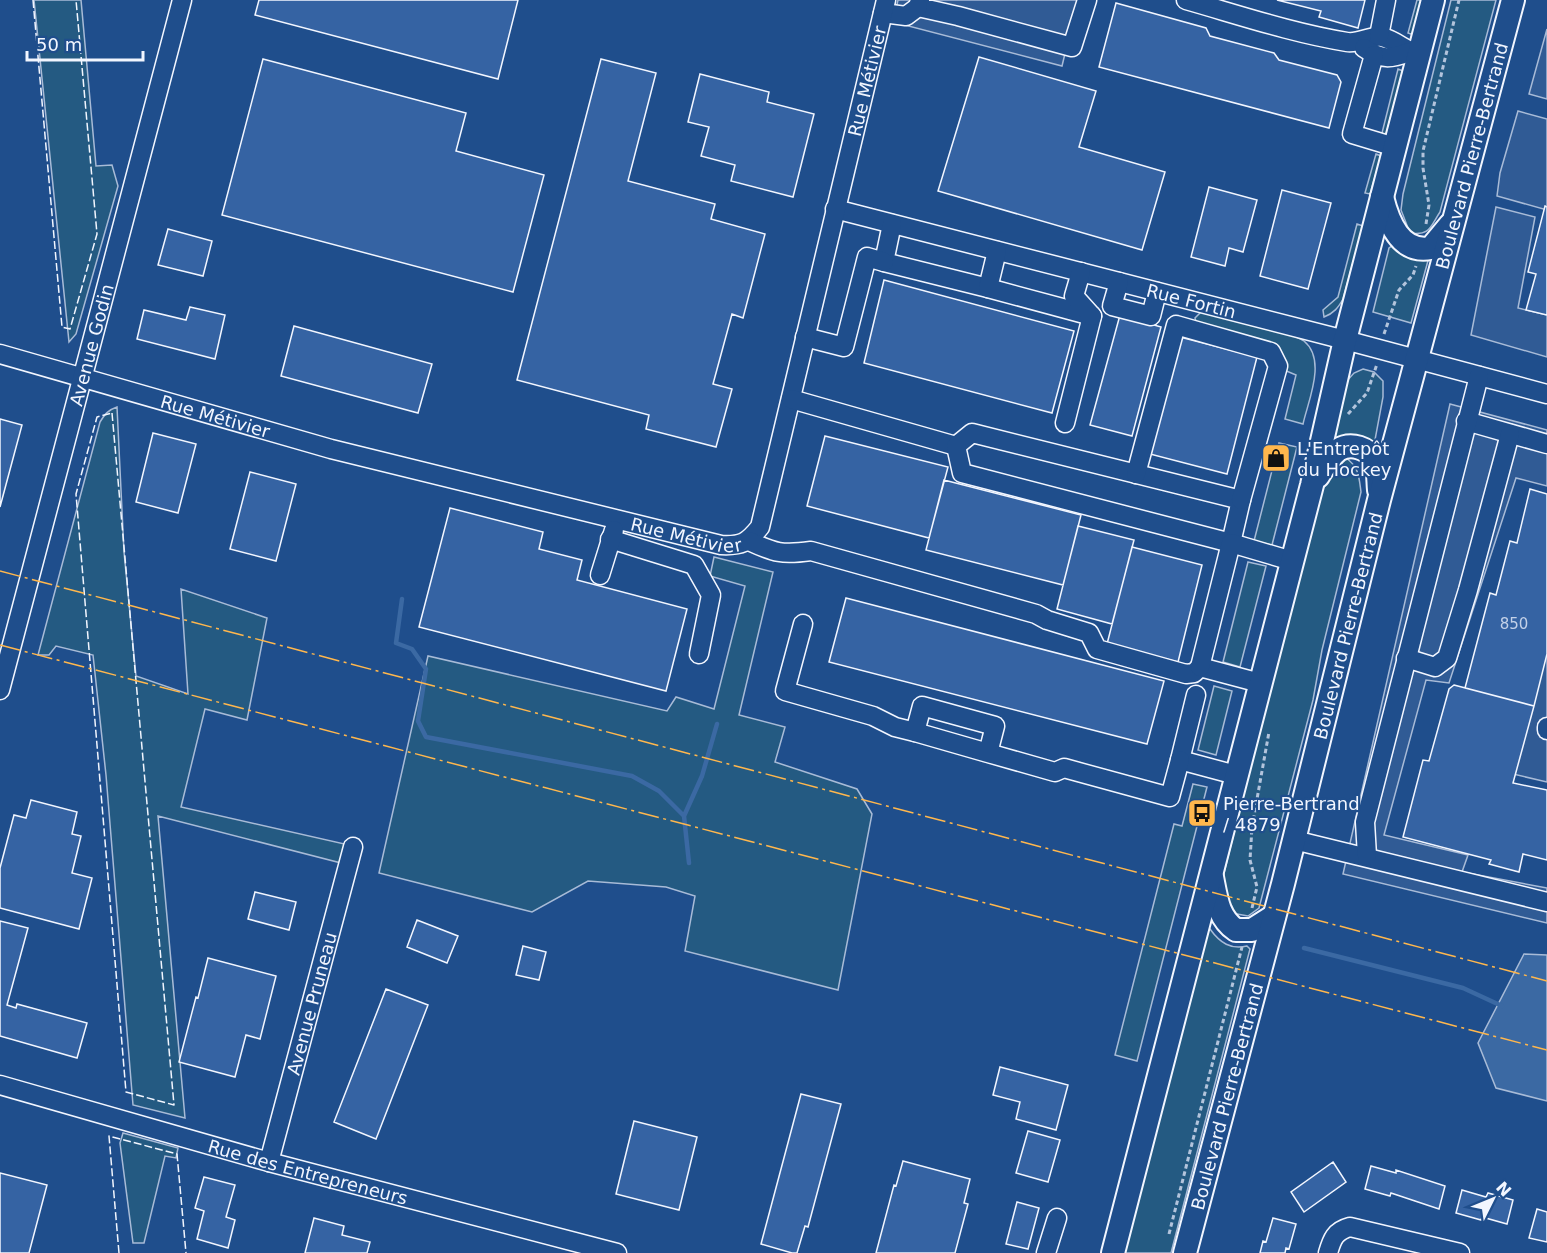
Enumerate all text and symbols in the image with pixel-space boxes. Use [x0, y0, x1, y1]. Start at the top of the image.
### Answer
street label: Rue Métivier [843, 23, 890, 138]
scale bar [27, 24, 142, 62]
text: 50 m [36, 34, 82, 55]
street label: Boulevard Pierre-Bertrand [1431, 40, 1512, 271]
street label: Rue Fortin [1144, 279, 1238, 322]
street label: Avenue Godin [65, 281, 117, 408]
street label: Rue Métivier [158, 390, 273, 442]
place label: L'Entrepôt du Hockey [1297, 438, 1392, 480]
shop icon: L'Entrepôt du Hockey [1260, 442, 1292, 474]
street label: Boulevard Pierre-Bertrand [1309, 510, 1386, 742]
street label: Rue Métivier [629, 513, 744, 556]
house number: 850 [1500, 615, 1528, 633]
place label: Pierre-Bertrand / 4879 [1223, 793, 1360, 835]
bus stop icon: Pierre-Bertrand / 4879 [1186, 797, 1218, 829]
street label: Avenue Pruneau [282, 930, 340, 1077]
street label: Boulevard Pierre-Bertrand [1186, 981, 1267, 1212]
street label: Rue des Entrepreneurs [206, 1135, 410, 1208]
north arrow [1463, 1169, 1523, 1229]
text: N [1492, 1178, 1515, 1200]

